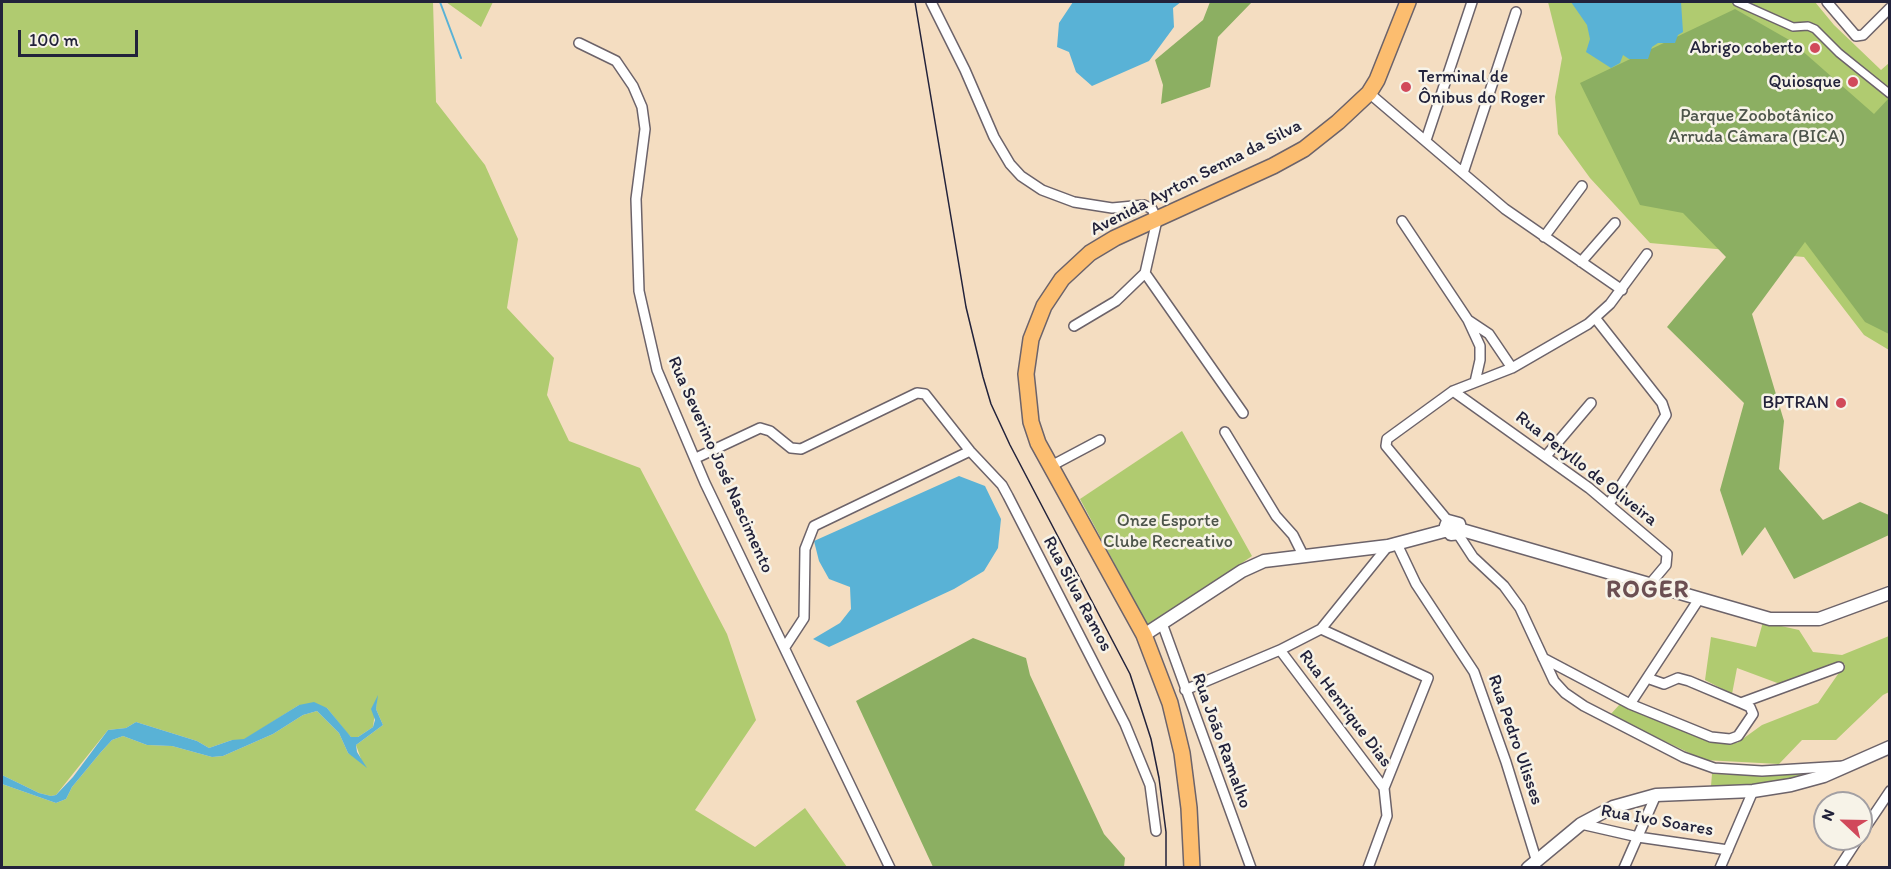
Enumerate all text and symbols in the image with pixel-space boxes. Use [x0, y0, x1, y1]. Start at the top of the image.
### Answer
scale bar [21, 18, 141, 56]
text: 100 m [29, 29, 79, 51]
place label: Abrigo coberto [1690, 37, 1803, 59]
marker: Abrigo coberto [1808, 41, 1822, 55]
place label: Terminal de Ônibus do Roger [1418, 66, 1545, 109]
place label: Quiosque [1769, 71, 1841, 93]
marker: Quiosque [1846, 75, 1860, 89]
marker: Terminal de Ônibus do Roger [1399, 80, 1413, 94]
park label: Parque Zoobotânico Arruda Câmara (BICA) [1669, 105, 1845, 148]
street label: Avenida Ayrton Senna da Silva [1087, 115, 1305, 241]
street label: Rua Severino José Nascimento [662, 353, 778, 577]
place label: BPTRAN [1762, 392, 1829, 414]
marker: BPTRAN [1834, 396, 1848, 410]
street label: Rua Peryllo de Oliveira [1511, 407, 1661, 531]
park label: Onze Esporte Clube Recreativo [1103, 510, 1233, 552]
street label: Rua Silva Ramos [1038, 533, 1116, 655]
district label: ROGER [1606, 577, 1690, 605]
street label: Rua Henrique Dias [1294, 646, 1396, 772]
street label: Rua João Ramalho [1187, 671, 1255, 811]
street label: Rua Pedro Ulisses [1483, 672, 1547, 808]
north arrow [1813, 791, 1873, 851]
street label: Rua Ivo Soares [1599, 800, 1715, 842]
text: N [1817, 806, 1839, 823]

